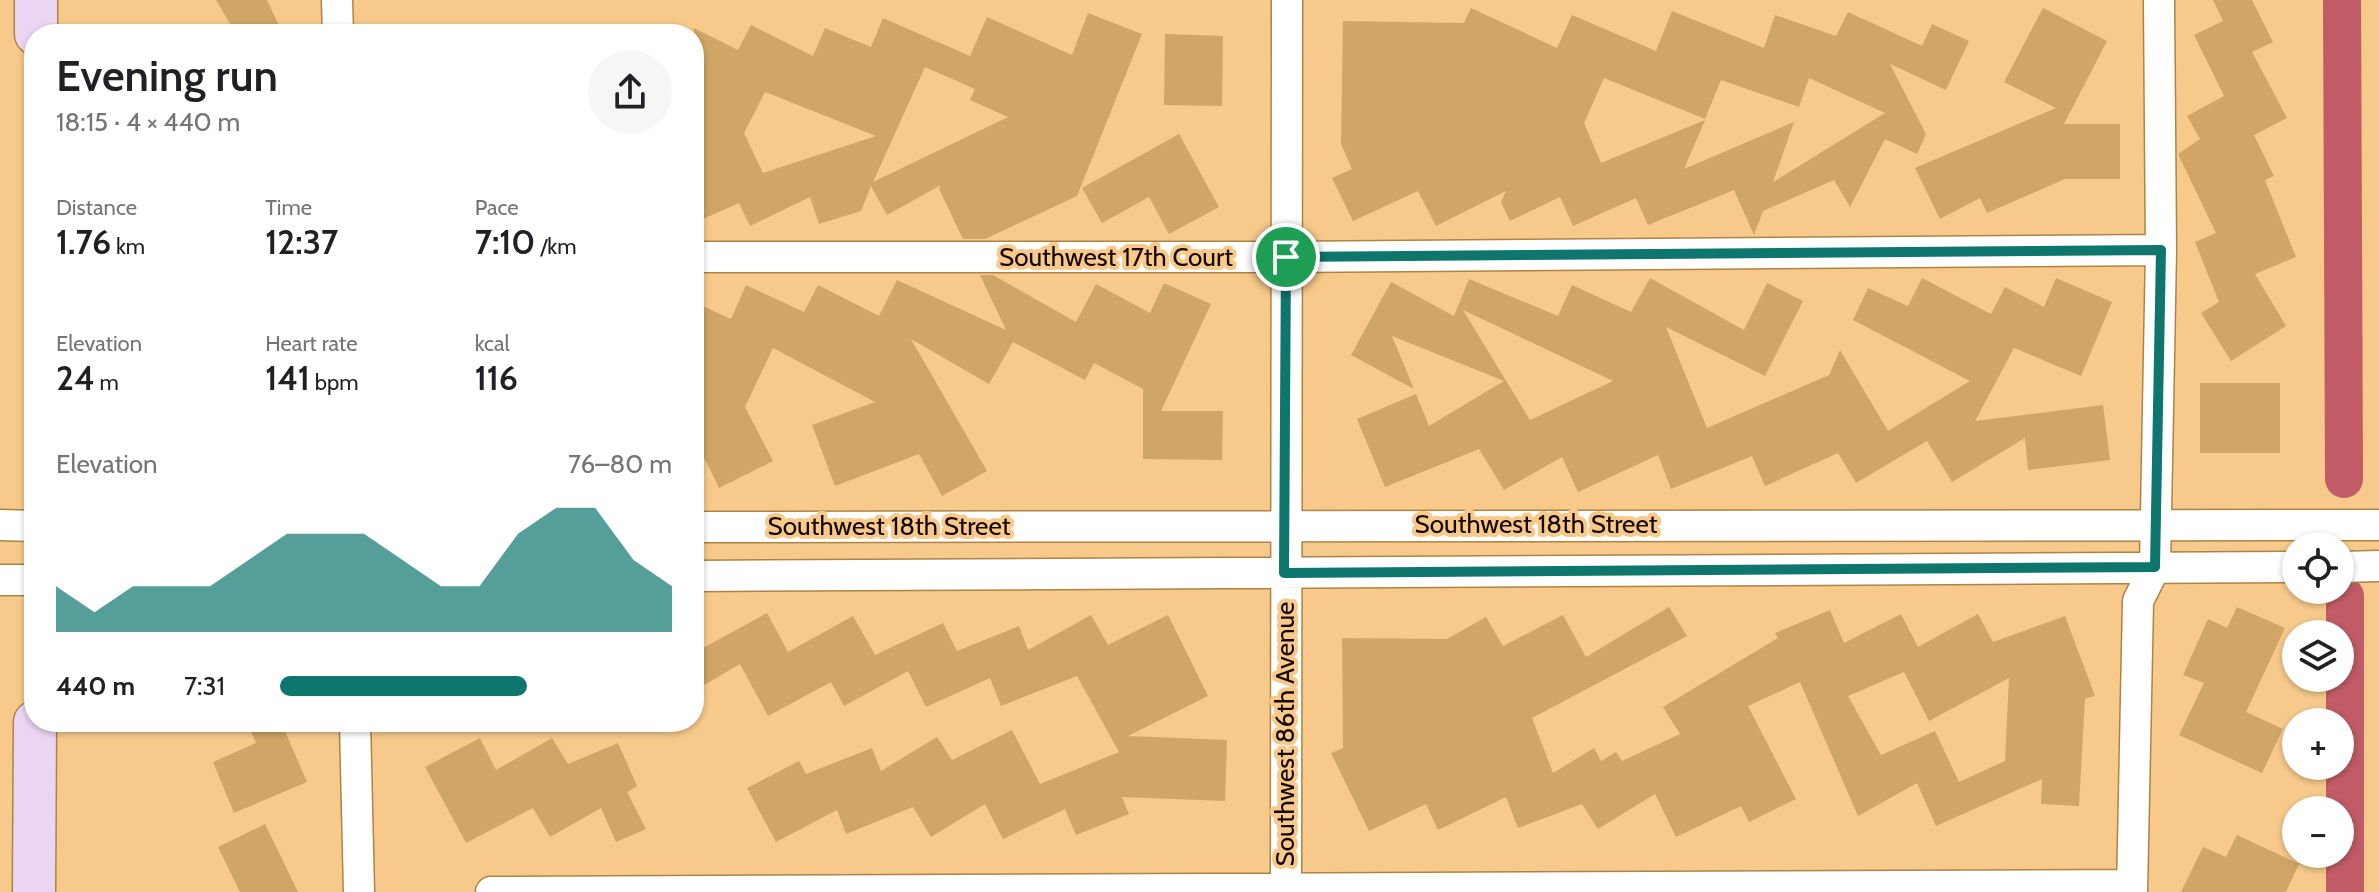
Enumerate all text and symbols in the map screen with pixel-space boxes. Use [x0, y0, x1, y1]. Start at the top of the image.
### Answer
text: Evening run [56, 49, 278, 102]
button: share [588, 50, 672, 134]
text: 18:15 · 4 × 440 m [56, 106, 240, 138]
text: Distance [56, 194, 137, 221]
text: Time [265, 194, 312, 221]
text: Pace [475, 194, 519, 221]
text: 1.76 [56, 221, 111, 263]
text: 12:37 [265, 221, 338, 263]
text: 7:10 [475, 221, 535, 263]
pin [1252, 223, 1320, 291]
text: km [111, 233, 145, 260]
text: /km [535, 233, 576, 260]
icon: arrive [1264, 235, 1308, 279]
street label: Southwest 17th Court [999, 241, 1233, 273]
text: Elevation [56, 330, 142, 357]
text: Heart rate [265, 330, 357, 357]
text: kcal [475, 330, 510, 357]
text: 24 [56, 357, 95, 399]
text: 141 [265, 357, 310, 399]
text: 116 [475, 357, 518, 399]
text: m [95, 369, 119, 396]
text: bpm [310, 369, 359, 396]
text: Elevation [56, 448, 158, 480]
text: 76–80 m [568, 448, 672, 480]
street label: Southwest 18th Street [1415, 508, 1658, 540]
street label: Southwest 18th Street [768, 510, 1011, 542]
map controls [2282, 532, 2354, 868]
button: locate [2282, 532, 2354, 604]
street label: Southwest 86th Avenue [1269, 602, 1301, 866]
button: layers [2282, 620, 2354, 692]
text: 440 m [56, 670, 135, 702]
text: 7:31 [184, 670, 225, 702]
button: + [2282, 708, 2354, 780]
button: − [2282, 796, 2354, 868]

